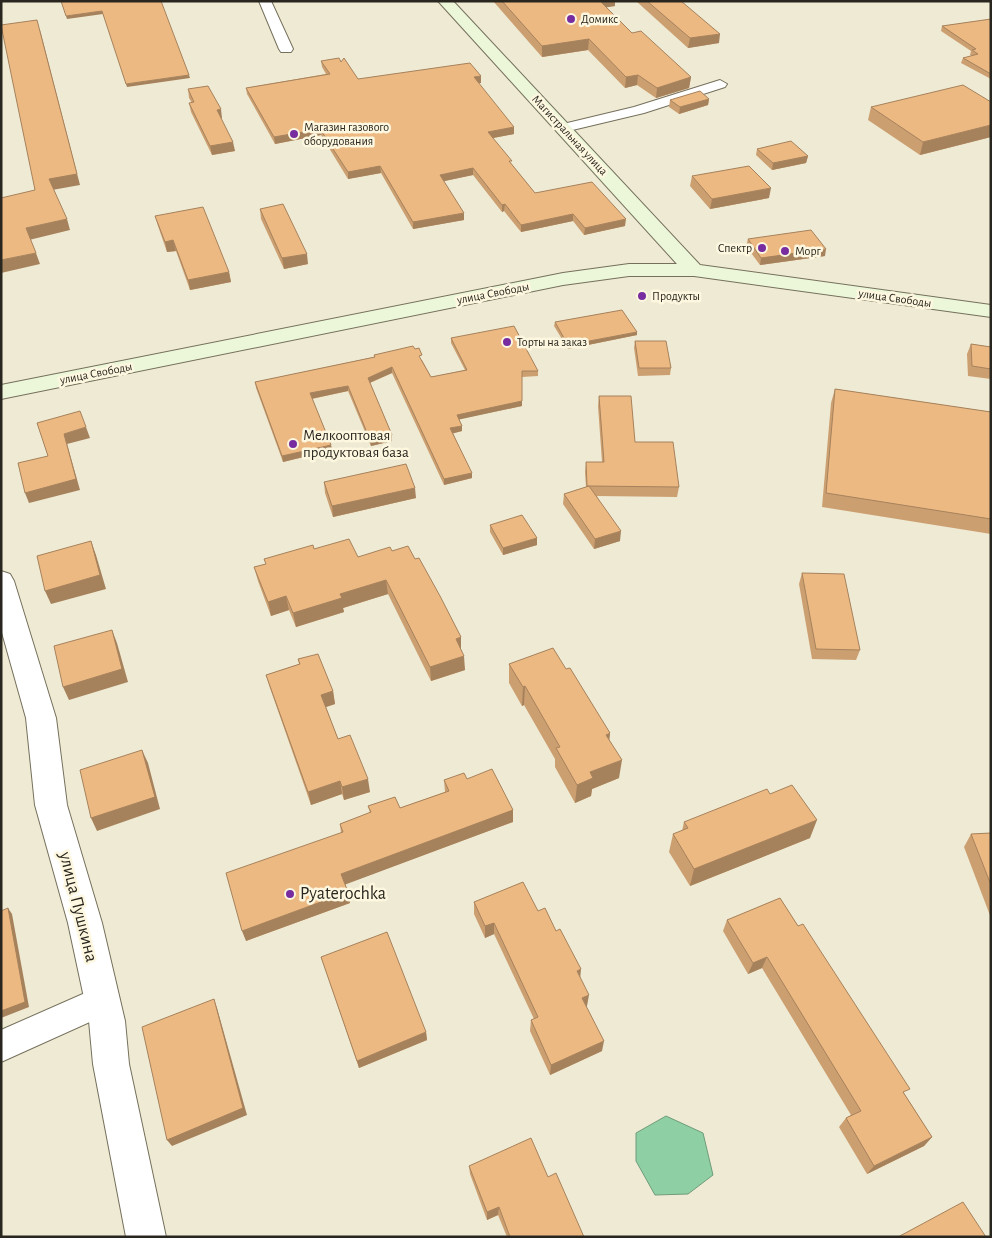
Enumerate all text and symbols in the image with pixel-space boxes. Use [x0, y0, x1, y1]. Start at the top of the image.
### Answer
marker: Домикс [565, 13, 577, 25]
place label: Домикс [581, 13, 618, 25]
street label: Магистральная улица [529, 93, 610, 178]
place label: Магазин газового оборудования [304, 121, 389, 148]
marker: Магазин газового оборудования [288, 128, 300, 140]
place label: Спектр [718, 242, 752, 254]
marker: Спектр [756, 242, 768, 254]
marker: Морг [779, 245, 791, 257]
place label: Морг [795, 245, 821, 257]
street label: улица Свободы [455, 280, 530, 307]
street label: улица Свободы [857, 287, 932, 310]
marker: Продукты [636, 290, 648, 302]
place label: Продукты [652, 290, 700, 303]
marker: Торты на заказ [501, 336, 513, 348]
place label: Торты на заказ [517, 336, 587, 348]
street label: улица Свободы [58, 360, 133, 387]
place label: Мелкооптовая продуктовая база [303, 428, 409, 460]
marker: Мелкооптовая продуктовая база [287, 438, 299, 450]
street label: улица Пушкина [55, 849, 100, 964]
place label: Pyaterochka [300, 885, 386, 903]
marker: Pyaterochka [284, 888, 296, 900]

